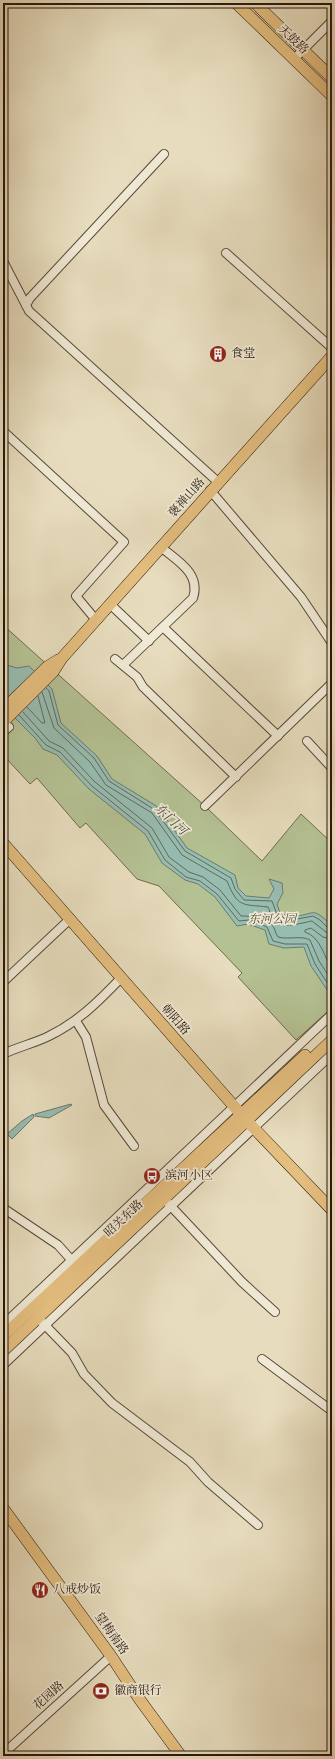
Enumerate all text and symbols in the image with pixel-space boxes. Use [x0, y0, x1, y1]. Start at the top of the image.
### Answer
street label: 天鼓路 [274, 22, 312, 58]
building icon: 食堂 [208, 344, 228, 364]
place label: 食堂 [231, 346, 255, 362]
street label: 褒禅山路 [165, 475, 209, 521]
water label: 东门河 [150, 800, 192, 841]
park label: 东河公园 [248, 912, 298, 928]
street label: 朝阳路 [157, 1001, 193, 1039]
bus stop icon: 滨河小区 [142, 1166, 162, 1186]
place label: 滨河小区 [165, 1168, 213, 1184]
street label: 昭关东路 [101, 1197, 147, 1241]
restaurant icon: 八戒炒饭 [30, 1580, 50, 1600]
place label: 八戒炒饭 [53, 1582, 101, 1598]
street label: 望梅南路 [91, 1610, 131, 1658]
street label: 花园路 [30, 1678, 68, 1714]
bank icon: 徽商银行 [91, 1681, 111, 1701]
place label: 徽商银行 [114, 1683, 162, 1699]

